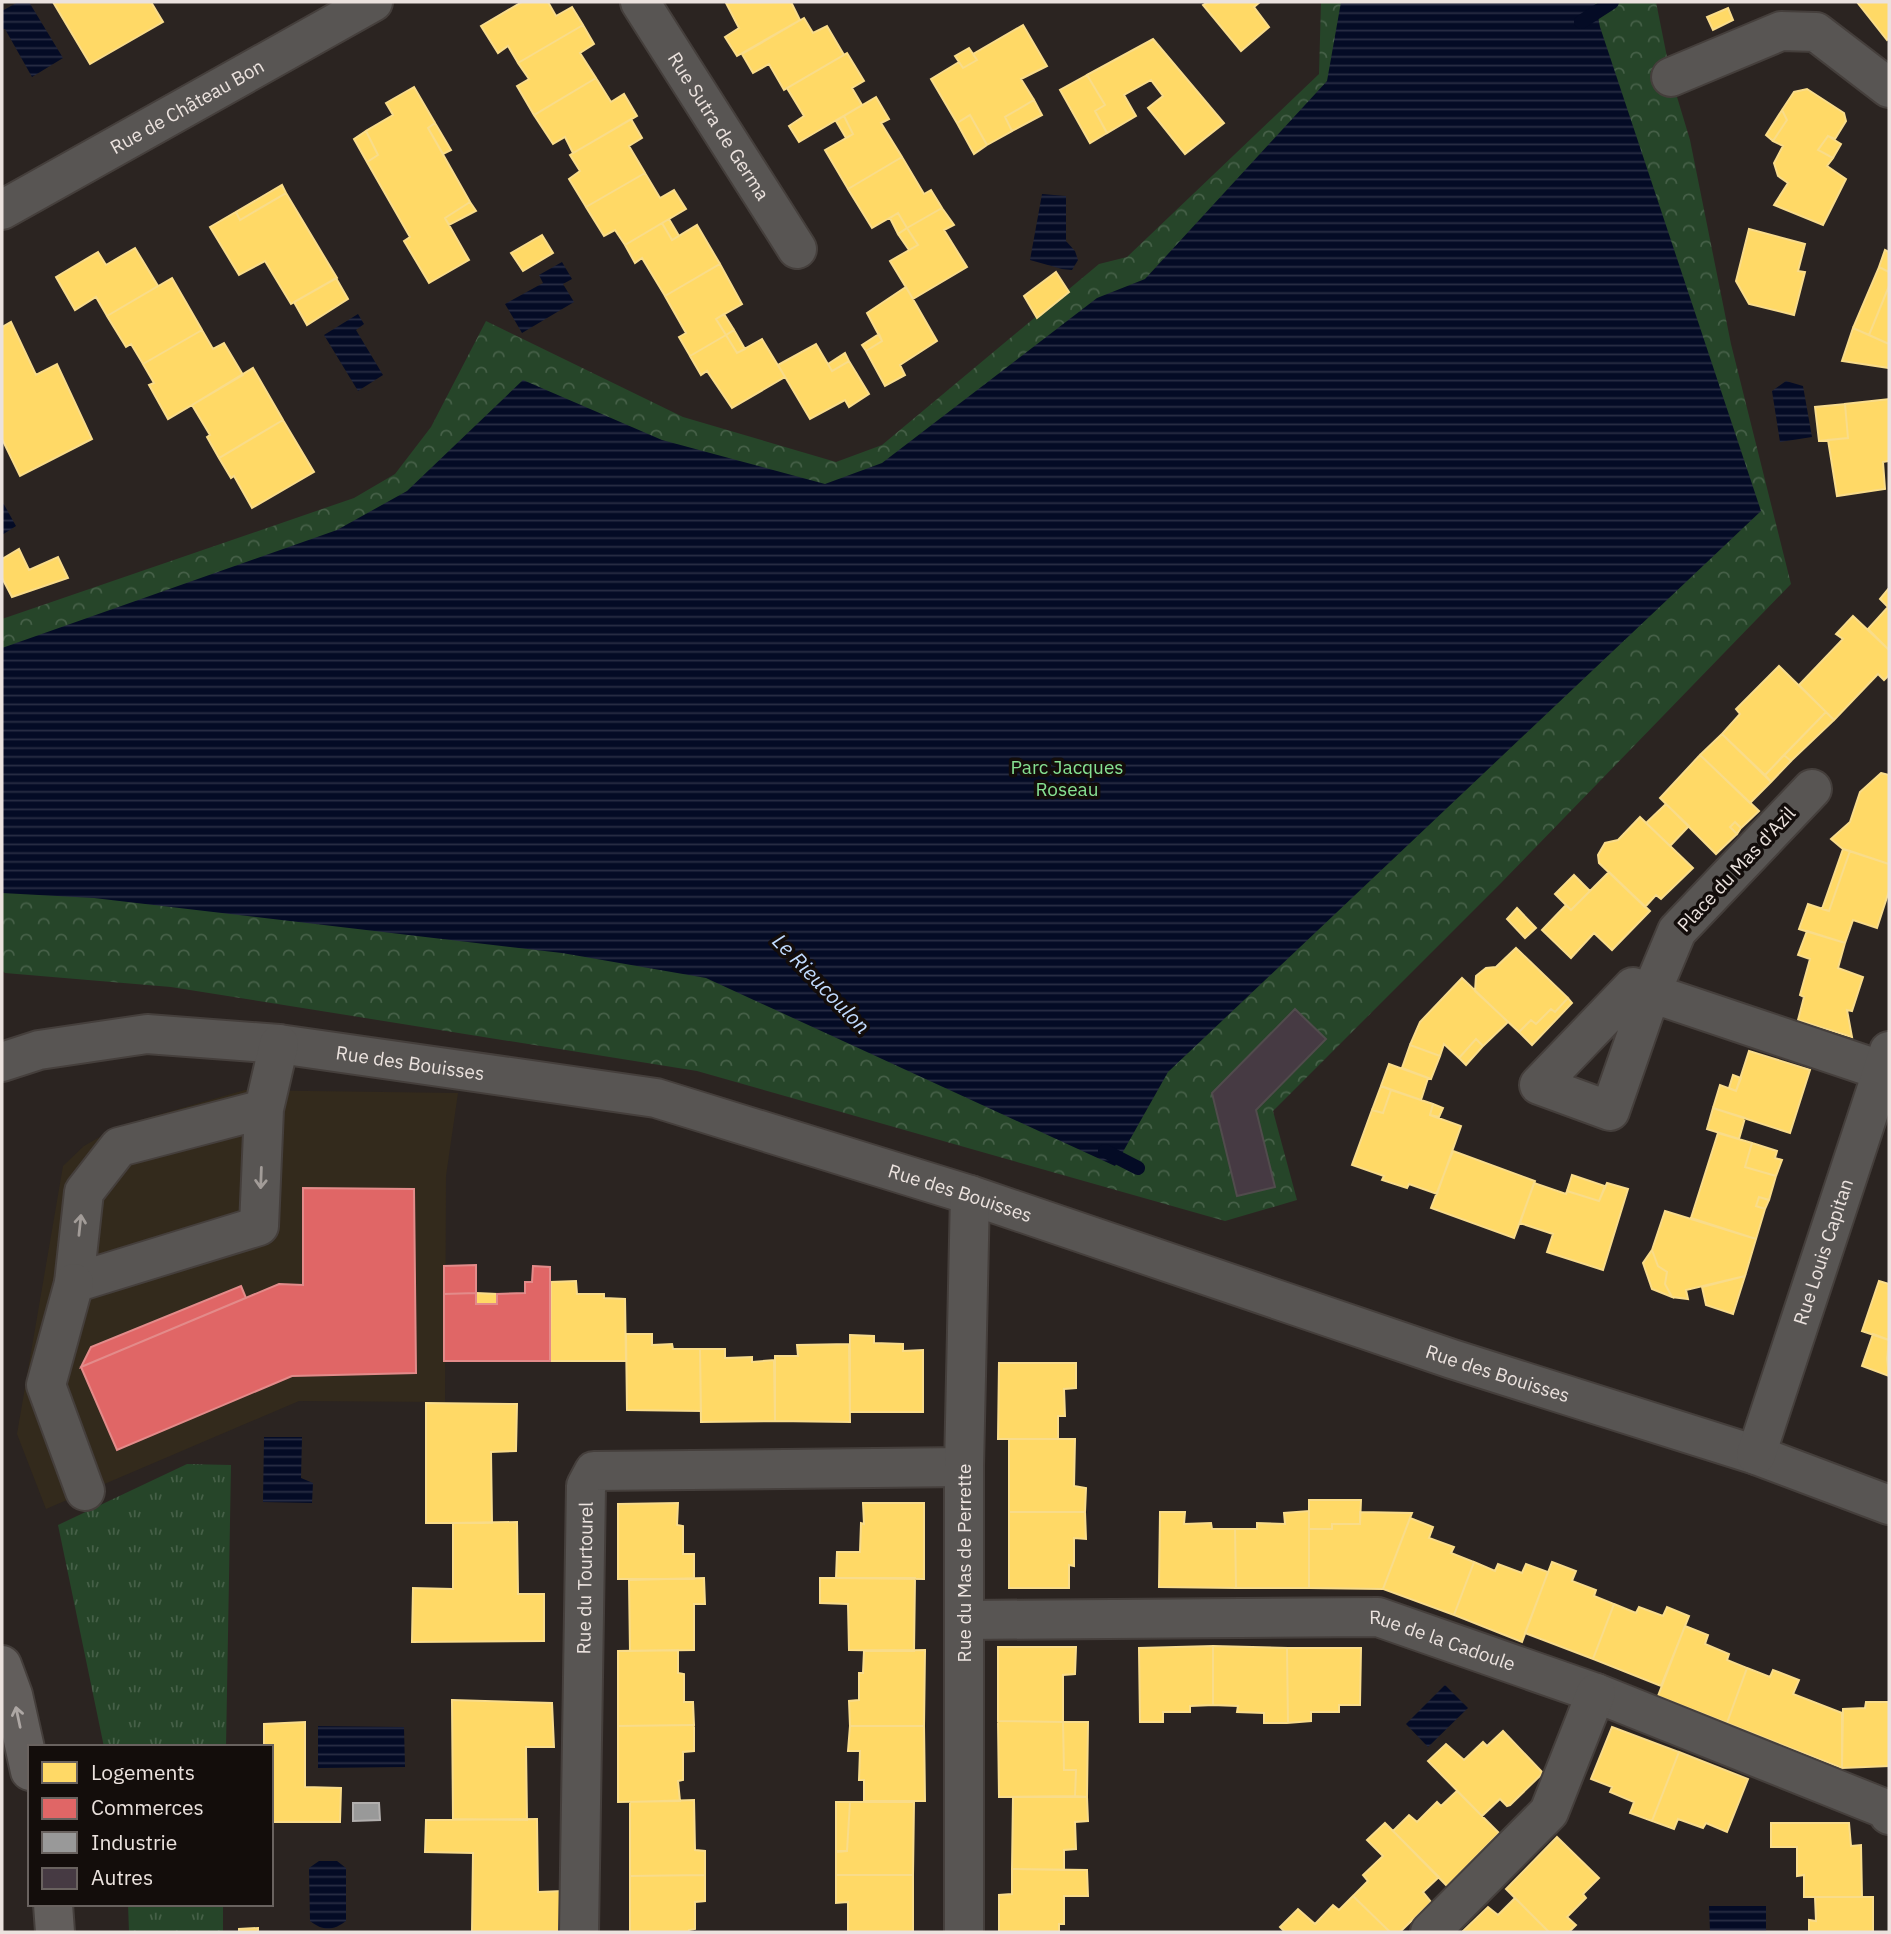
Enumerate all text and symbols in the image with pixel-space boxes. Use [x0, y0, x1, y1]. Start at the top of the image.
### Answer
street label: Rue Sutra de Germa [663, 47, 775, 205]
street label: Rue de Château Bon [106, 54, 268, 159]
park label: Parc Jacques Roseau [1010, 755, 1124, 801]
street label: Place du Mas d'Azil [1672, 801, 1800, 937]
water label: Le Rieucoulon [767, 927, 877, 1039]
street label: Rue des Bouisses [334, 1040, 486, 1085]
street label: Rue des Bouisses [885, 1158, 1035, 1227]
one-way arrow [255, 1166, 268, 1189]
street label: Rue Louis Capitan [1788, 1176, 1858, 1328]
one-way arrow [74, 1214, 87, 1237]
street label: Rue des Bouisses [1423, 1339, 1573, 1407]
street label: Rue du Mas de Perrette [952, 1464, 976, 1662]
street label: Rue du Tourtourel [571, 1501, 598, 1655]
street label: Rue de la Cadoule [1369, 1605, 1519, 1676]
one-way arrow [11, 1706, 25, 1729]
legend [28, 1745, 273, 1906]
text: Logements [91, 1758, 195, 1786]
text: Commerces [91, 1793, 204, 1821]
text: Industrie [91, 1828, 177, 1856]
text: Autres [91, 1863, 153, 1891]

